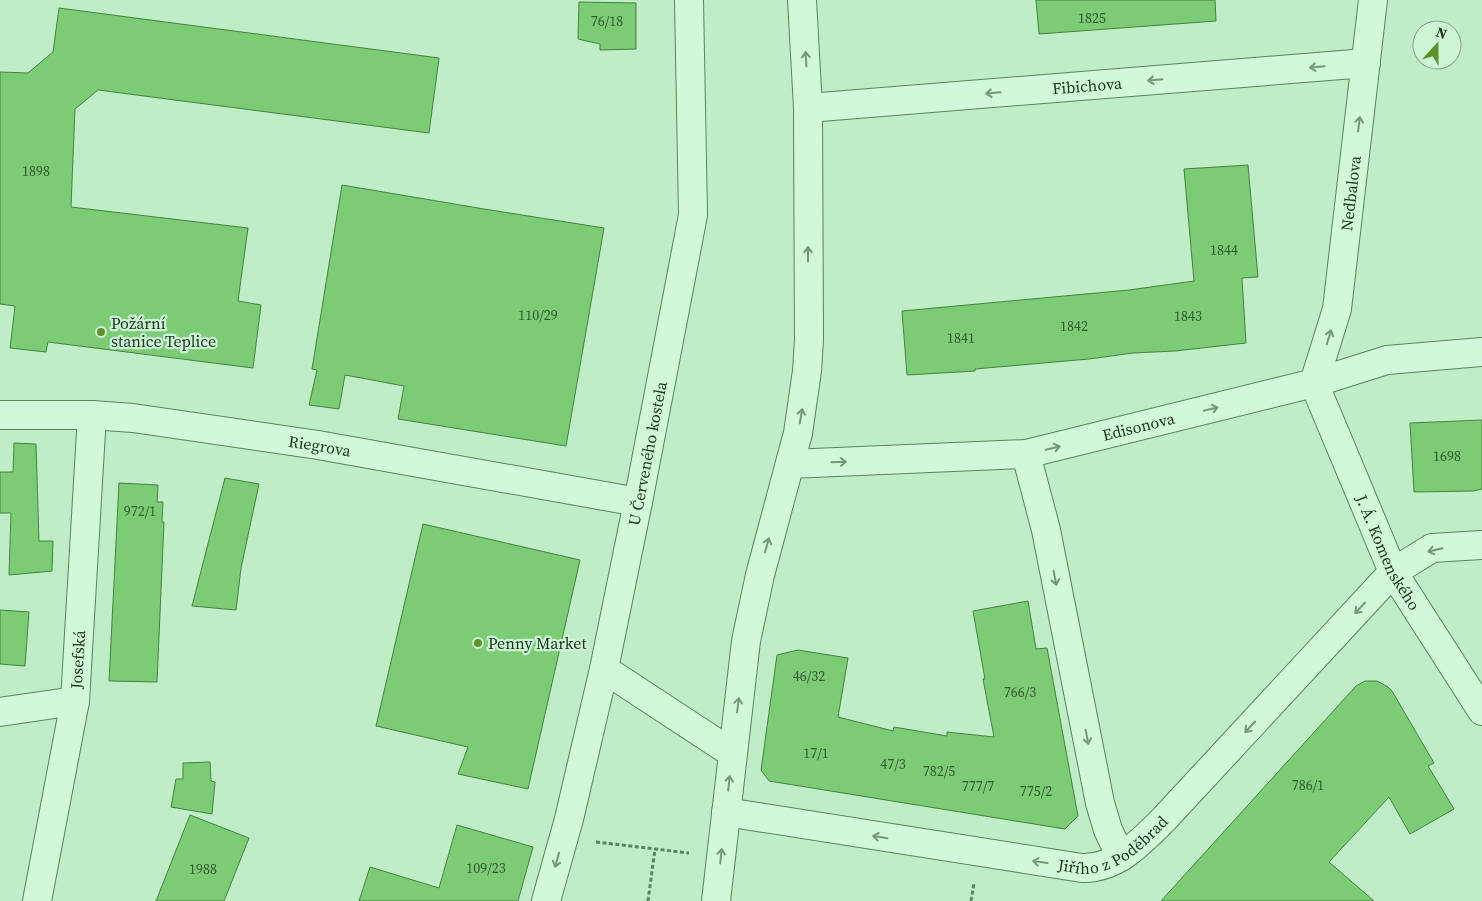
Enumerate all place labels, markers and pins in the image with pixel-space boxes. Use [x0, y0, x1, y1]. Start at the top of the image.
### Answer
place label: Požární stanice Teplice [111, 312, 216, 352]
marker: Požární stanice Teplice [95, 326, 107, 338]
place label: Penny Market [488, 632, 587, 654]
marker: Penny Market [472, 637, 484, 649]

